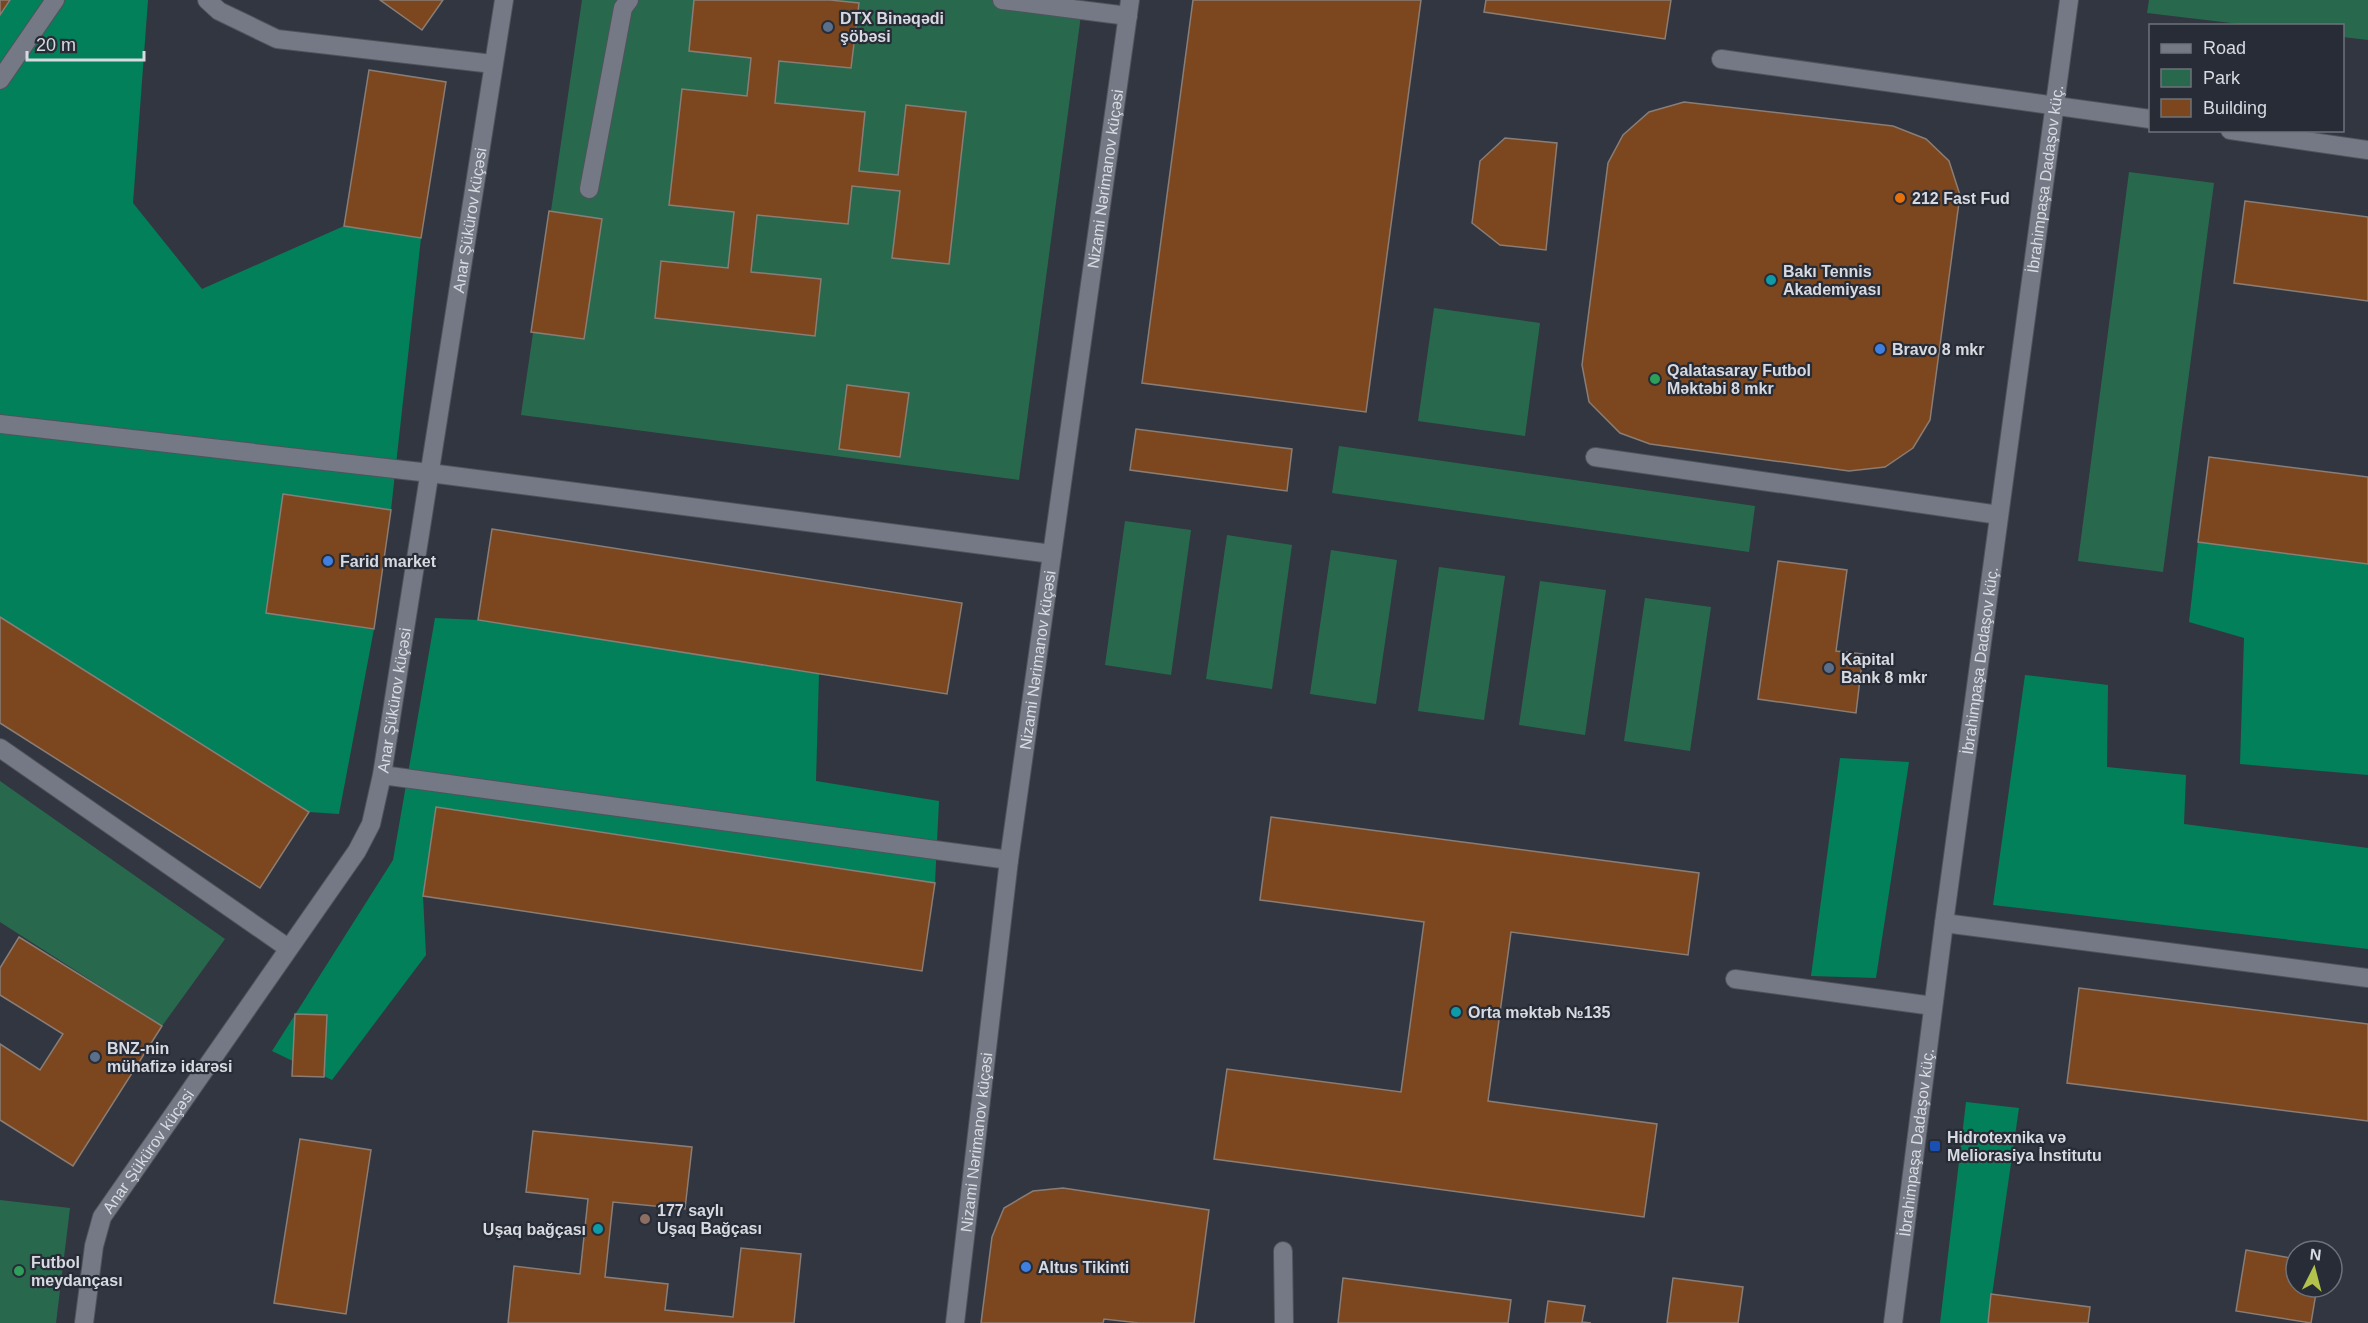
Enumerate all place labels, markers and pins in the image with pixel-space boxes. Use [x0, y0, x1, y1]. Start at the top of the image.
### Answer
place label: DTX Binəqədi şöbəsi [840, 10, 944, 45]
marker: DTX Binəqədi şöbəsi [821, 20, 835, 34]
place label: 212 Fast Fud [1912, 190, 2010, 207]
marker: 212 Fast Fud [1893, 191, 1907, 205]
place label: Bakı Tennis Akademiyası [1783, 263, 1881, 298]
marker: Bakı Tennis Akademiyası [1764, 273, 1778, 287]
place label: Bravo 8 mkr [1892, 341, 1985, 358]
marker: Bravo 8 mkr [1873, 342, 1887, 356]
place label: Qalatasaray Futbol Məktəbi 8 mkr [1667, 362, 1811, 397]
marker: Qalatasaray Futbol Məktəbi 8 mkr [1648, 372, 1662, 386]
place label: Farid market [340, 553, 437, 570]
marker: Farid market [321, 554, 335, 568]
place label: Kapital Bank 8 mkr [1841, 651, 1927, 686]
marker: Kapital Bank 8 mkr [1822, 661, 1836, 675]
place label: Orta məktəb №135 [1468, 1004, 1610, 1021]
marker: Orta məktəb №135 [1449, 1005, 1463, 1019]
place label: BNZ-nin mühafizə idarəsi [107, 1040, 232, 1075]
marker: BNZ-nin mühafizə idarəsi [88, 1050, 102, 1064]
place label: Hidrotexnika və Meliorasiya İnstitutu [1947, 1129, 2102, 1164]
marker: Hidrotexnika və Meliorasiya İnstitutu [1928, 1139, 1942, 1153]
place label: 177 saylı Uşaq Bağçası [657, 1202, 762, 1237]
marker: 177 saylı Uşaq Bağçası [638, 1212, 652, 1226]
place label: Uşaq bağçası [483, 1221, 586, 1238]
marker: Uşaq bağçası [591, 1222, 605, 1236]
place label: Futbol meydançası [31, 1254, 123, 1289]
place label: Altus Tikinti [1038, 1259, 1129, 1276]
marker: Altus Tikinti [1019, 1260, 1033, 1274]
marker: Futbol meydançası [12, 1264, 26, 1278]

